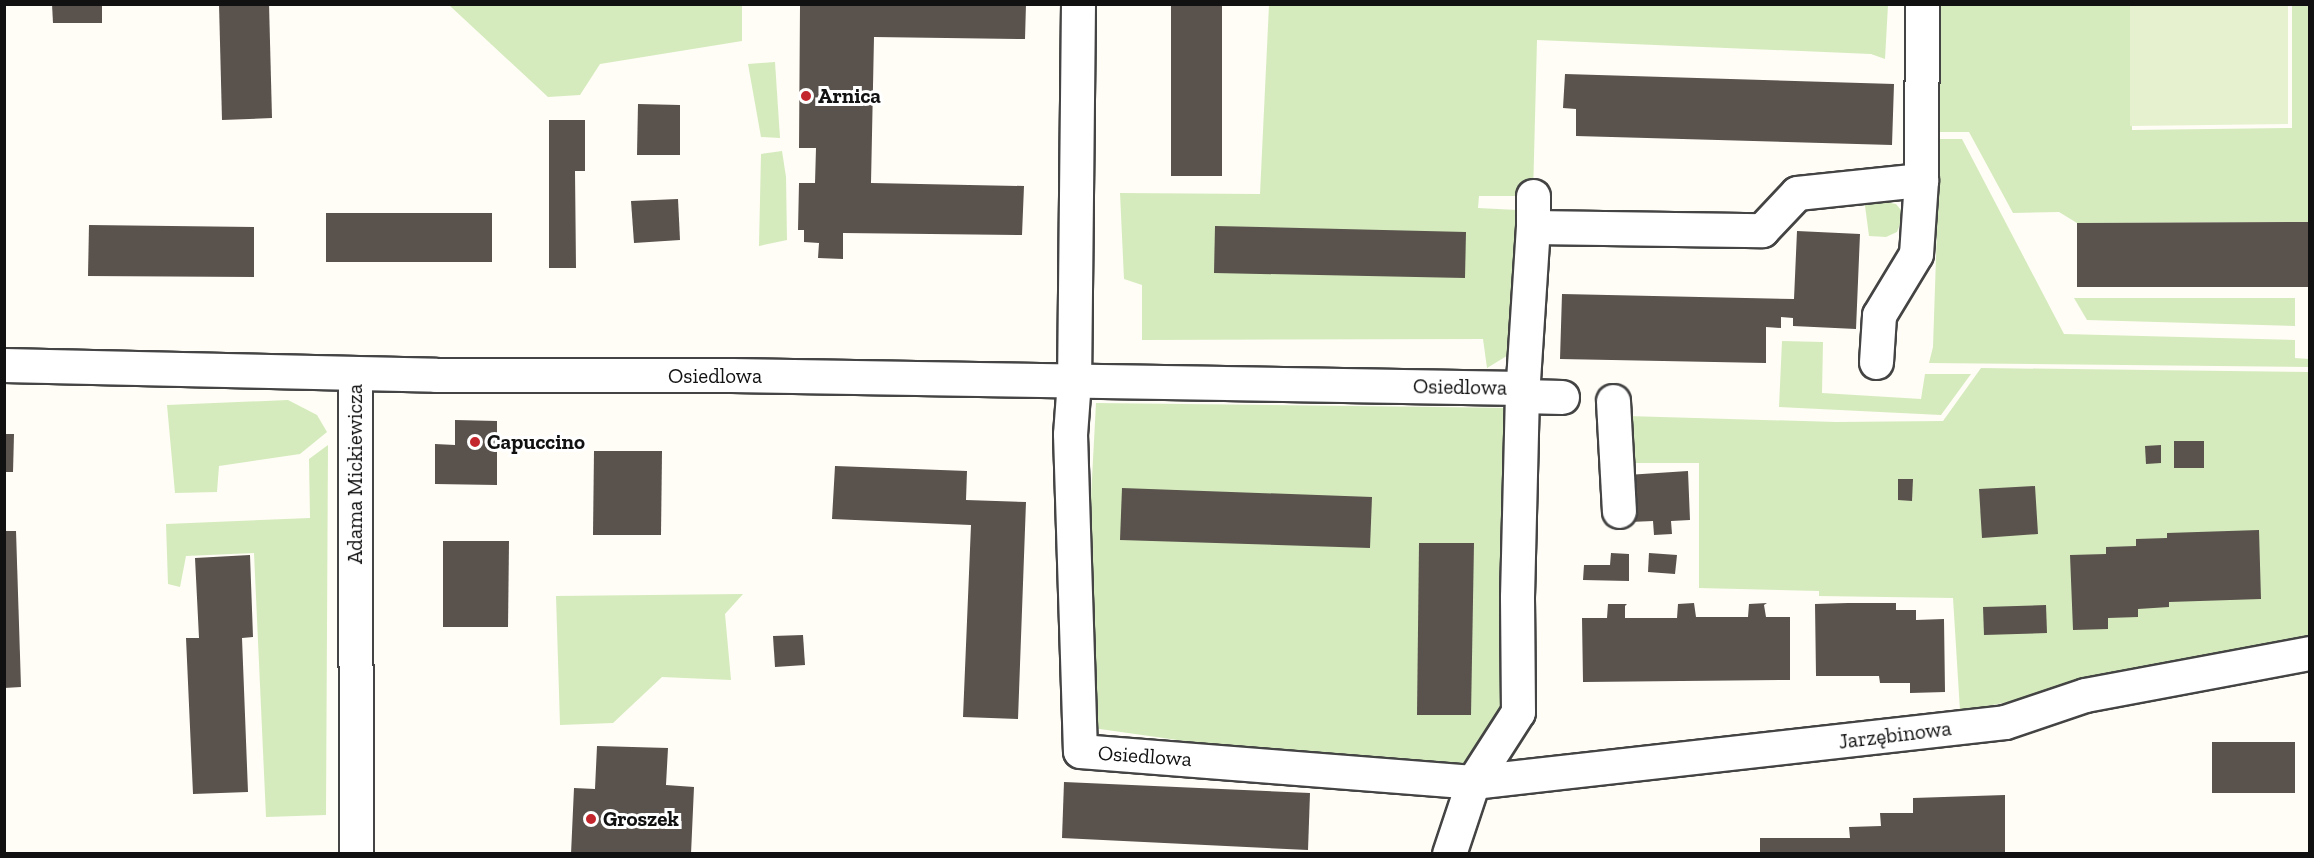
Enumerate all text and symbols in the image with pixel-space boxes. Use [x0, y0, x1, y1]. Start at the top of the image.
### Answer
place label: Arnica [818, 83, 881, 109]
marker: Arnica [799, 89, 813, 103]
street label: Osiedlowa [668, 363, 762, 389]
street label: Osiedlowa [1413, 374, 1507, 400]
street label: Adama Mickiewicza [342, 384, 368, 564]
place label: Capuccino [487, 429, 585, 455]
marker: Capuccino [468, 435, 482, 449]
street label: Jarzębinowa [1837, 716, 1953, 754]
street label: Osiedlowa [1097, 740, 1193, 772]
place label: Groszek [603, 806, 679, 832]
marker: Groszek [584, 812, 598, 826]

